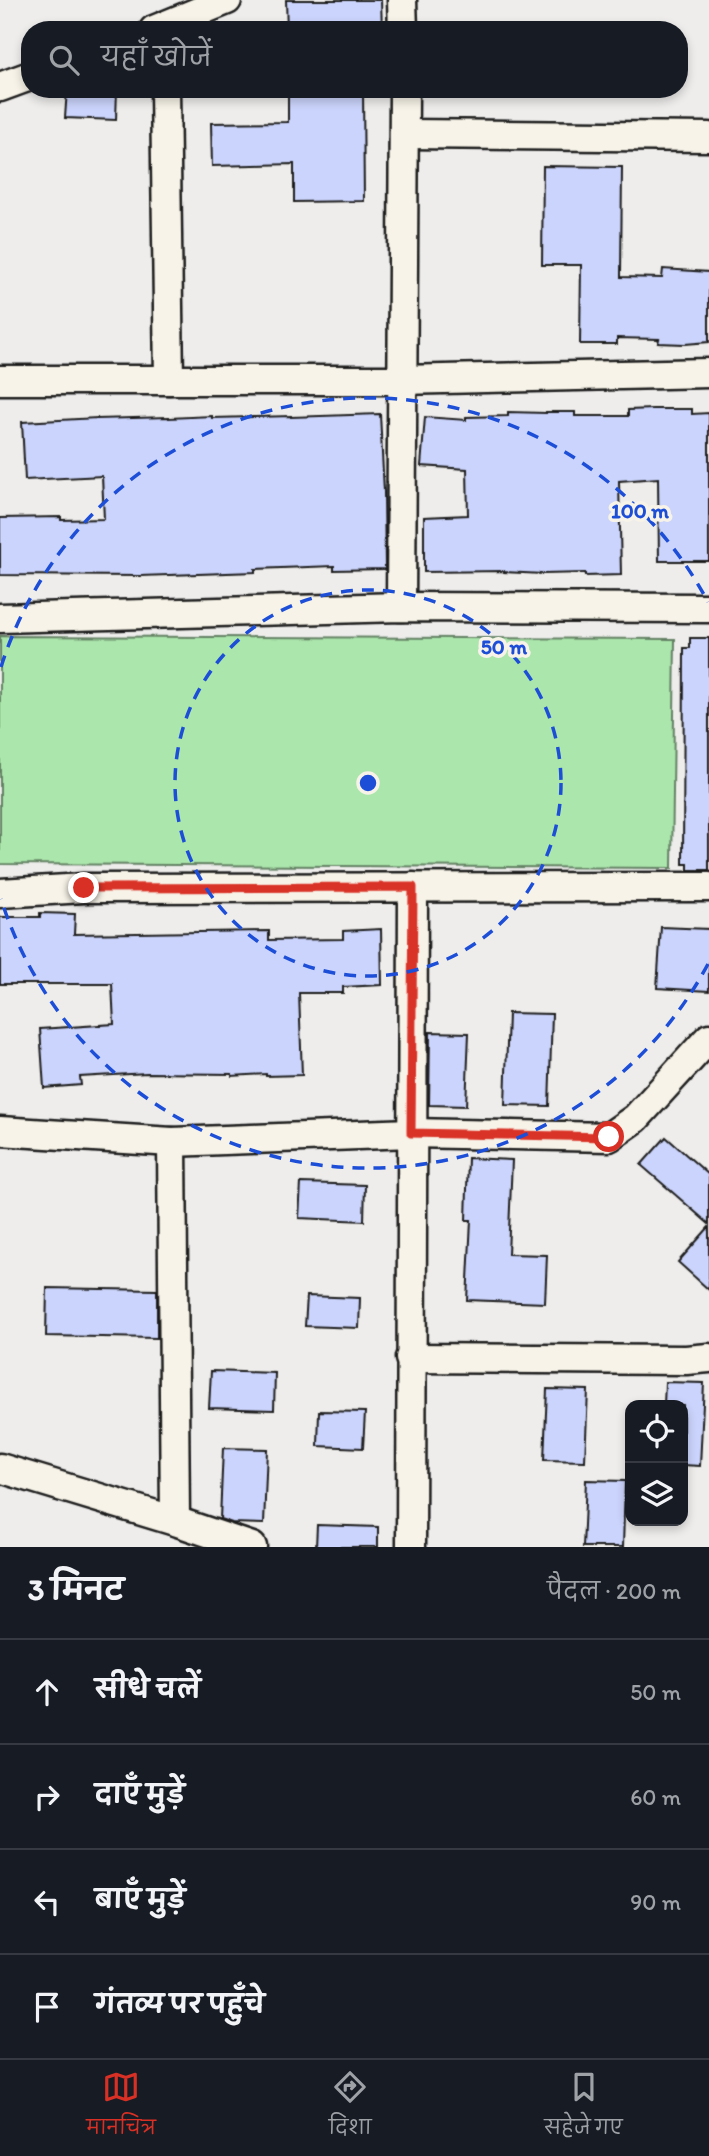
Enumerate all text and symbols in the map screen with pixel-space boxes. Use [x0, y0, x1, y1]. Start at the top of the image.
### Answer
search box [21, 21, 688, 98]
icon: search [45, 41, 83, 79]
text: यहाँ खोजें [101, 41, 212, 73]
text: 100 m [611, 498, 669, 523]
text: 50 m [481, 634, 528, 659]
centre of rings [356, 771, 380, 795]
route end [68, 872, 99, 903]
route start [593, 1121, 624, 1152]
map controls [625, 1400, 688, 1526]
button: locate [625, 1400, 688, 1463]
button: layers [625, 1463, 688, 1526]
text: 3 मिनट [28, 1571, 124, 1608]
text: पैदल · 200 m [547, 1577, 681, 1605]
icon: ahead [28, 1673, 66, 1711]
text: सीधे चलें [95, 1673, 201, 1705]
text: 50 m [630, 1678, 681, 1706]
icon: right [28, 1778, 66, 1816]
text: दाएँ मुड़ें [95, 1778, 185, 1810]
text: 60 m [630, 1783, 681, 1811]
icon: left [28, 1883, 66, 1921]
text: बाएँ मुड़ें [95, 1883, 185, 1915]
text: 90 m [630, 1888, 681, 1916]
icon: arrive [28, 1988, 66, 2026]
text: गंतव्य पर पहुँचे [95, 1988, 265, 2020]
tab: मानचित्र [86, 2068, 156, 2148]
tab: दिशा [329, 2068, 372, 2148]
tab: सहेजे गए [544, 2068, 623, 2148]

